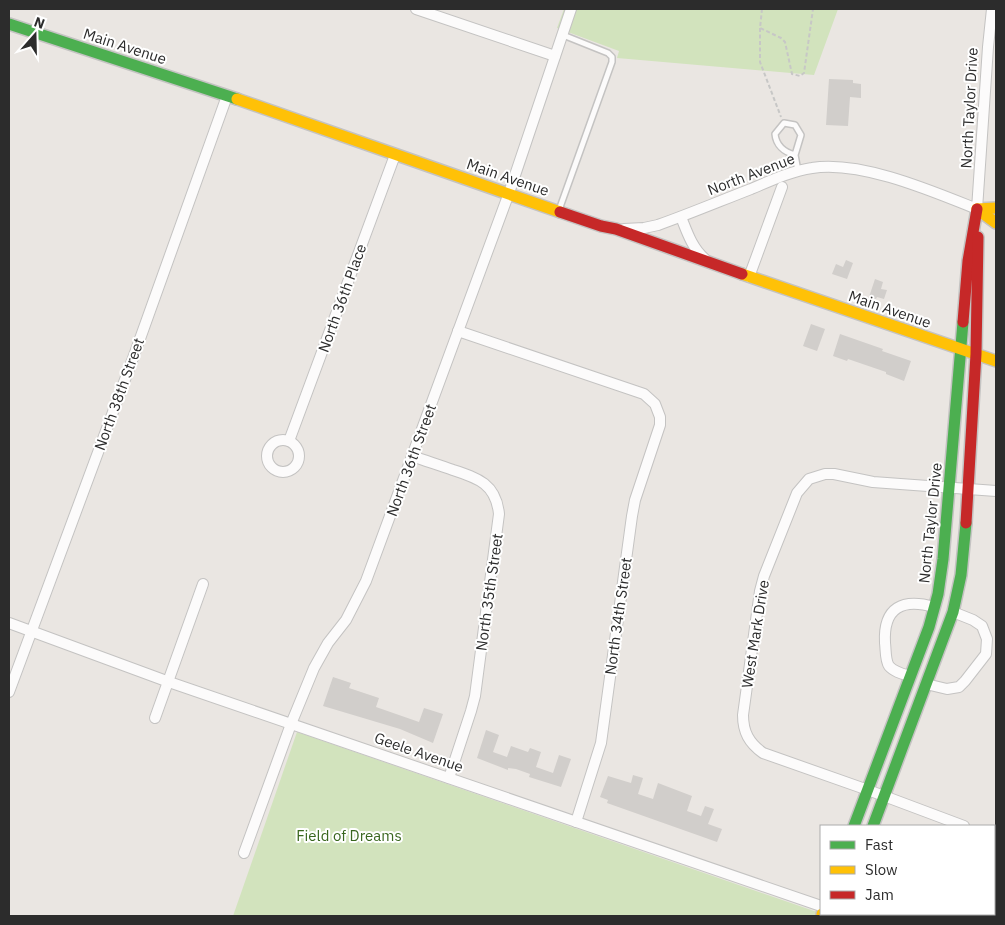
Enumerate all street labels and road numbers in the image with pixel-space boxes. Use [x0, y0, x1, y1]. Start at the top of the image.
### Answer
street label: Main Avenue [81, 24, 169, 68]
street label: North Taylor Drive [956, 47, 982, 169]
street label: North Avenue [705, 149, 797, 199]
street label: Main Avenue [464, 154, 552, 200]
street label: North 36th Place [314, 241, 370, 355]
street label: Main Avenue [846, 286, 934, 332]
street label: North 38th Street [90, 335, 148, 453]
street label: North 36th Street [382, 401, 440, 519]
street label: North Taylor Drive [914, 462, 946, 584]
street label: North 35th Street [471, 532, 507, 652]
street label: North 34th Street [600, 556, 636, 676]
street label: West Mark Drive [737, 579, 773, 689]
street label: Geele Avenue [372, 728, 466, 776]

